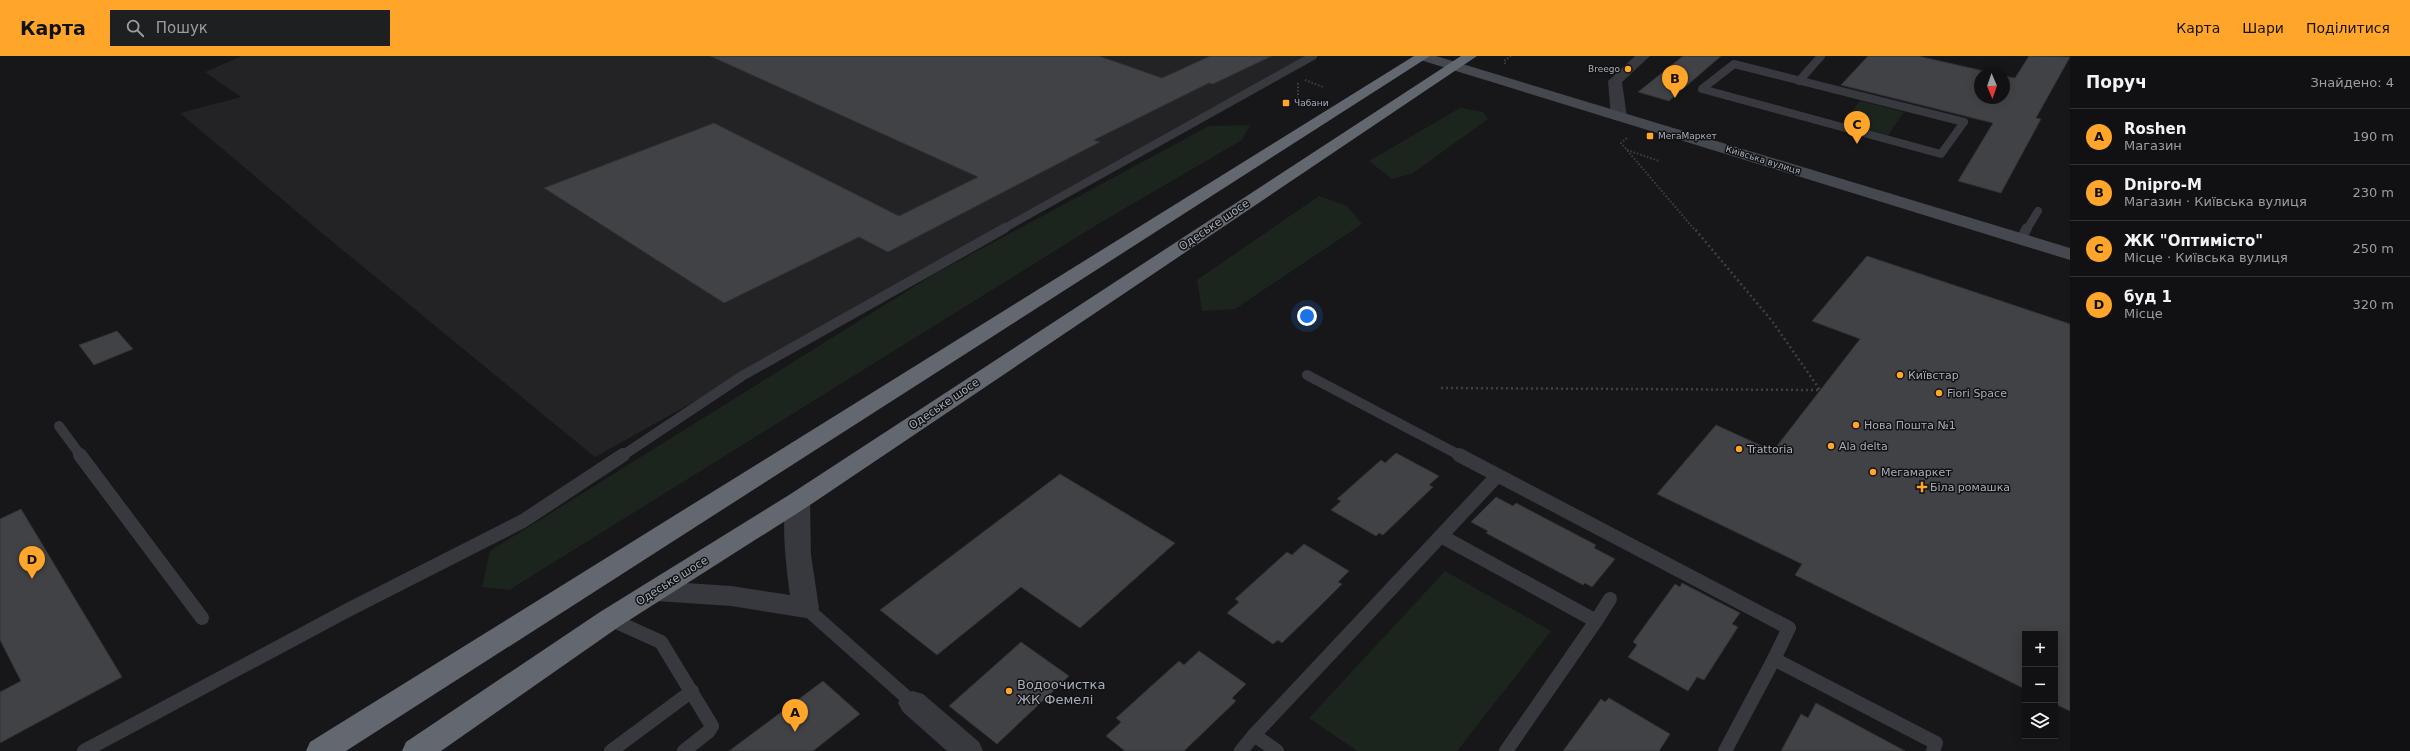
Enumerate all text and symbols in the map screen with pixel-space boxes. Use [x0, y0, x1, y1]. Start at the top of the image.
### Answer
search box [110, 10, 390, 46]
text: Карта [20, 17, 86, 39]
icon: search [124, 17, 146, 39]
text: Пошук [156, 19, 208, 37]
text: Карта [2176, 20, 2220, 36]
text: Шари [2242, 20, 2284, 36]
text: Поділитися [2306, 20, 2390, 36]
place label: Breego [1588, 64, 1620, 74]
marker: Breego [1623, 64, 1633, 74]
pin: B [1662, 65, 1688, 98]
north arrow [1974, 68, 2010, 104]
text: Поруч [2086, 72, 2147, 92]
text: Знайдено: 4 [2311, 75, 2394, 90]
marker: Чабани [1281, 98, 1291, 108]
place label: Чабани [1294, 98, 1329, 108]
pin: C [1844, 111, 1870, 144]
text: Roshen [2124, 120, 2186, 138]
text: A [2094, 129, 2104, 144]
text: 190 m [2352, 129, 2394, 144]
marker: МегаМаркет [1645, 131, 1655, 141]
place label: МегаМаркет [1658, 131, 1717, 141]
text: Магазин [2124, 138, 2182, 153]
street label: Київська вулиця [1724, 144, 1802, 176]
text: Dnipro-M [2124, 176, 2202, 194]
text: B [2094, 185, 2104, 200]
text: 230 m [2352, 185, 2394, 200]
text: Магазин · Київська вулиця [2124, 194, 2307, 209]
street label: Одеське шосе [1176, 197, 1252, 253]
text: ЖК "Оптимісто" [2124, 232, 2263, 250]
text: C [2094, 241, 2104, 256]
text: 250 m [2352, 241, 2394, 256]
text: Місце · Київська вулиця [2124, 250, 2288, 265]
text: буд 1 [2124, 288, 2172, 306]
text: D [2094, 297, 2104, 312]
text: 320 m [2352, 297, 2394, 312]
your location [1297, 306, 1317, 326]
text: Місце [2124, 306, 2163, 321]
place label: Київстар [1908, 369, 1959, 382]
marker: Київстар [1895, 370, 1905, 380]
street label: Одеське шосе [906, 376, 982, 432]
place label: Fiori Space [1947, 387, 2007, 400]
marker: Fiori Space [1934, 388, 1944, 398]
place label: Нова Пошта №1 [1864, 419, 1956, 432]
marker: Нова Пошта №1 [1851, 420, 1861, 430]
place label: Ala delta [1839, 440, 1888, 453]
marker: Ala delta [1826, 441, 1836, 451]
place label: Trattoria [1746, 443, 1793, 456]
marker: Trattoria [1734, 444, 1744, 454]
place label: Мегамаркет [1881, 466, 1952, 479]
marker: Мегамаркет [1868, 467, 1878, 477]
place label: Біла ромашка [1930, 481, 2010, 494]
marker: Біла ромашка [1917, 482, 1927, 492]
pin: D [19, 546, 45, 579]
street label: Одеське шосе [634, 554, 710, 608]
map controls [2022, 631, 2058, 739]
button: + [2022, 631, 2058, 667]
button: − [2022, 667, 2058, 703]
place label: Водоочистка ЖК Фемелі [1017, 677, 1105, 707]
marker: Водоочистка ЖК Фемелі [1004, 686, 1014, 696]
pin: A [782, 699, 808, 732]
button: layers [2022, 703, 2058, 739]

